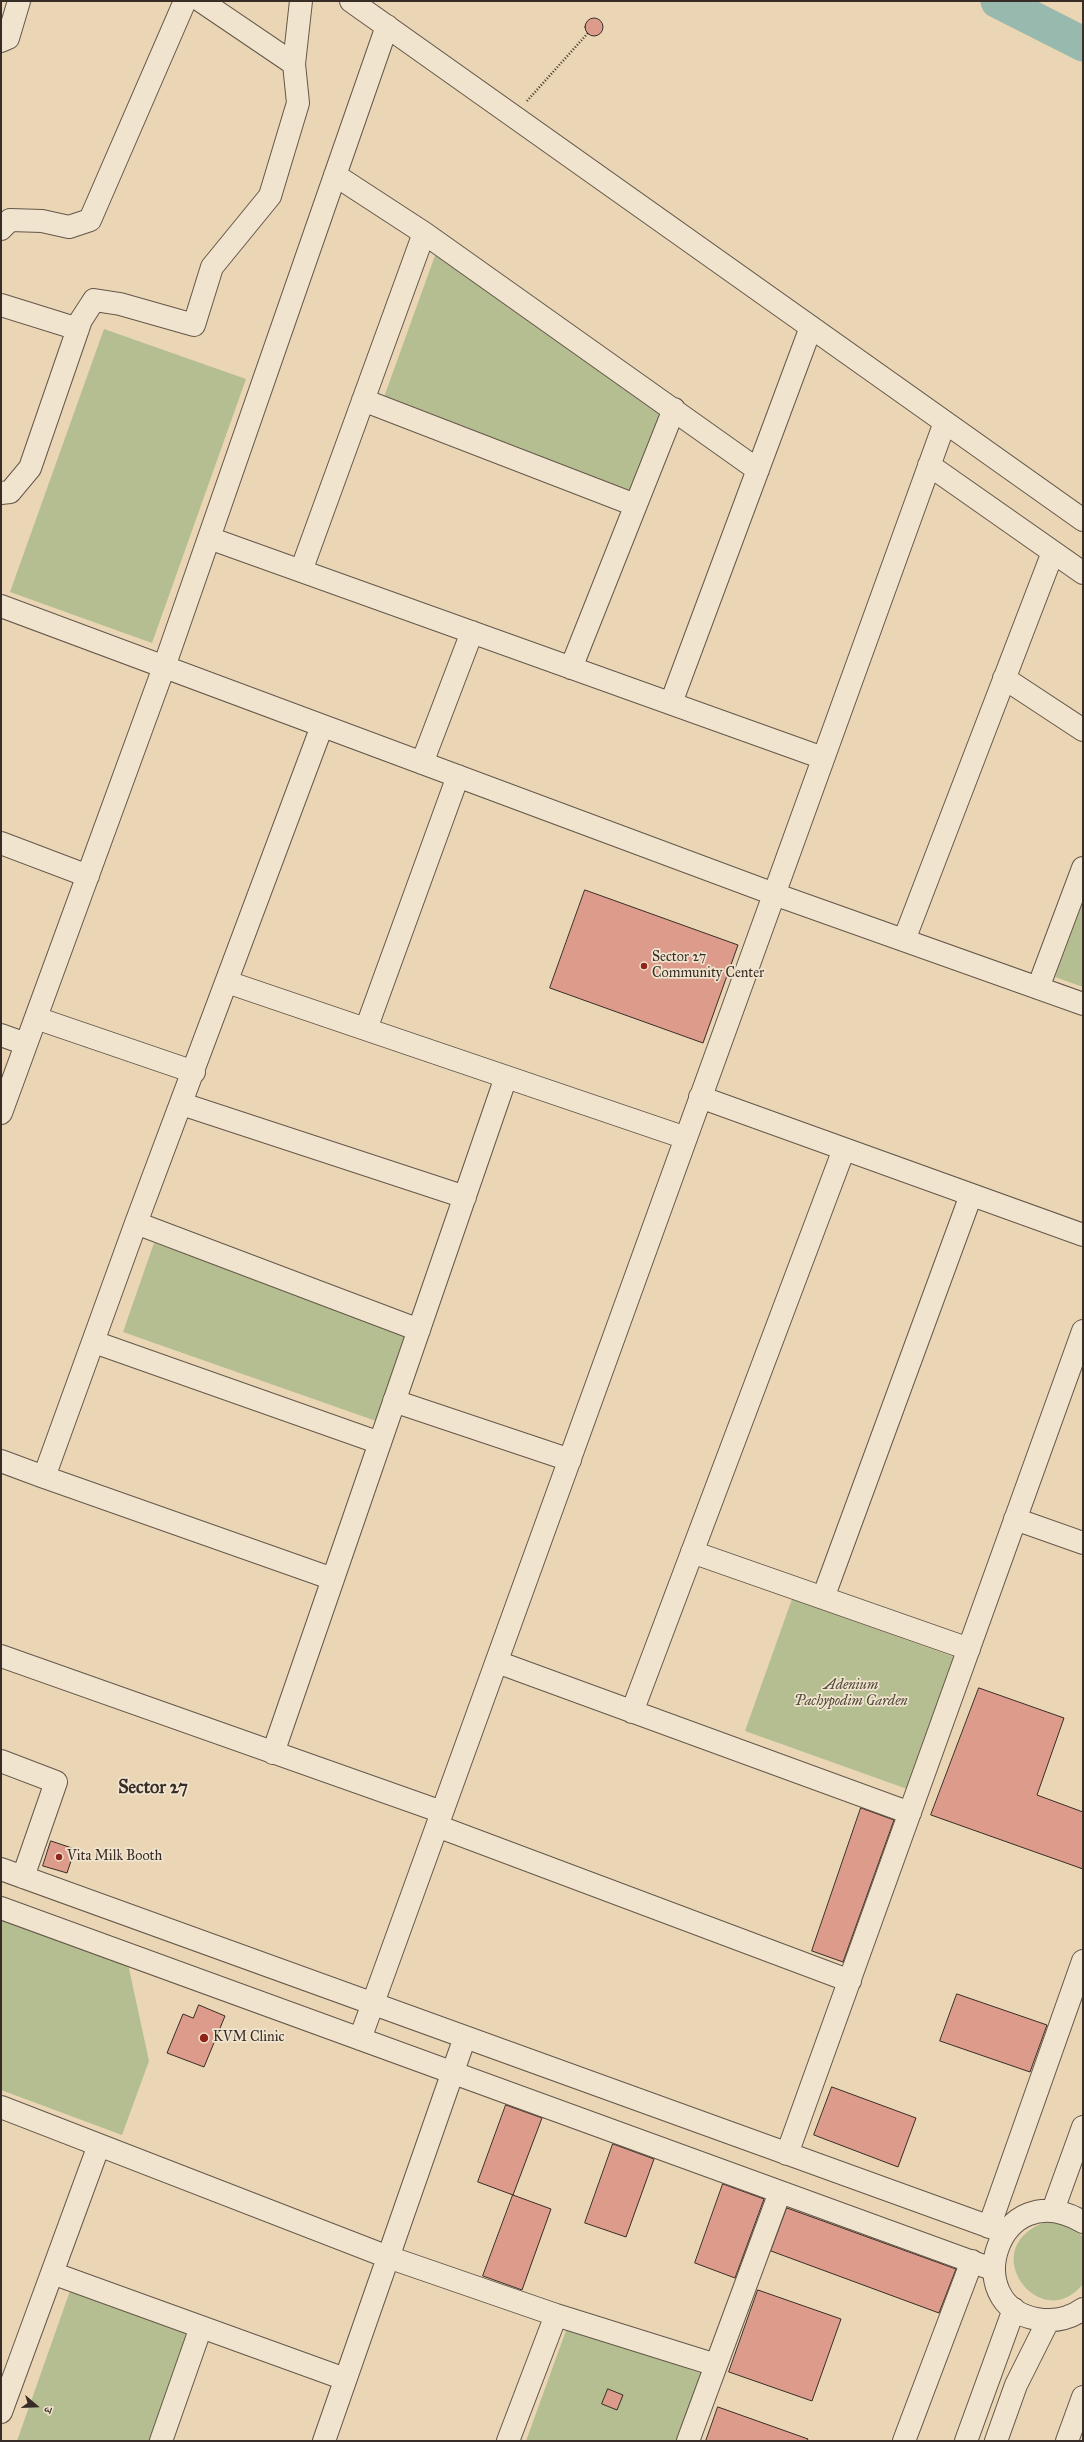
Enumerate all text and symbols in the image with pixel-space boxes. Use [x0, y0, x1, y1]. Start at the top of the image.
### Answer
place label: Sector 27 Community Center [652, 950, 764, 982]
marker: Sector 27 Community Center [639, 961, 649, 971]
park label: Adenium Pachypodim Garden [794, 1678, 908, 1710]
district label: Sector 27 [118, 1778, 188, 1800]
place label: Vita Milk Booth [67, 1849, 162, 1865]
marker: Vita Milk Booth [54, 1852, 64, 1862]
place label: KVM Clinic [213, 2030, 284, 2046]
marker: KVM Clinic [198, 2032, 210, 2044]
north arrow [16, 2386, 56, 2426]
text: उ [41, 2405, 55, 2415]

